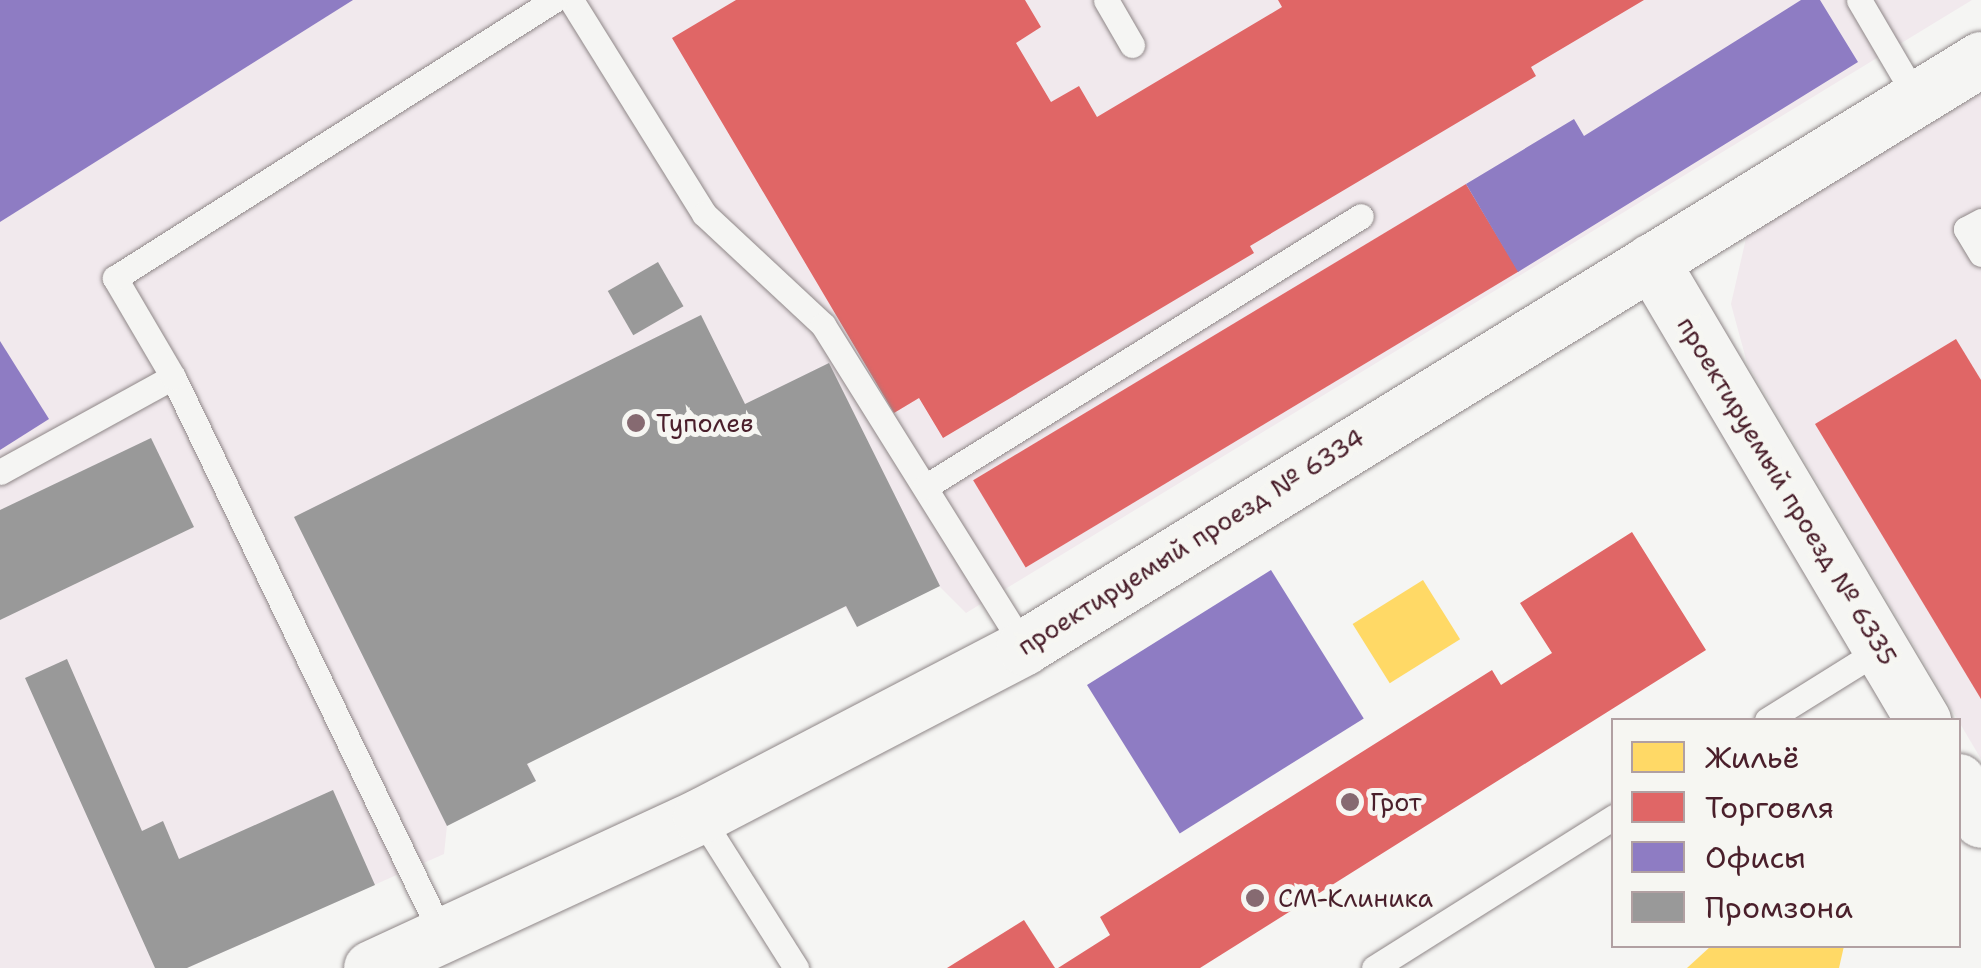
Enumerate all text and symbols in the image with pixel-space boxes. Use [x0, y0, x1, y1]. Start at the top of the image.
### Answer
street label: проектируемый проезд № 6335 [1671, 311, 1903, 671]
place label: Туполев [656, 408, 754, 438]
marker: Туполев [625, 412, 647, 434]
street label: проектируемый проезд № 6334 [1012, 423, 1370, 661]
legend [1611, 718, 1961, 948]
text: Жильё [1705, 737, 1799, 778]
place label: Грот [1370, 787, 1422, 817]
text: Торговля [1705, 787, 1834, 828]
marker: Грот [1339, 791, 1361, 813]
text: Офисы [1705, 837, 1806, 878]
place label: СМ-Клиника [1278, 883, 1433, 913]
marker: СМ-Клиника [1242, 885, 1268, 911]
text: Промзона [1705, 887, 1853, 928]

